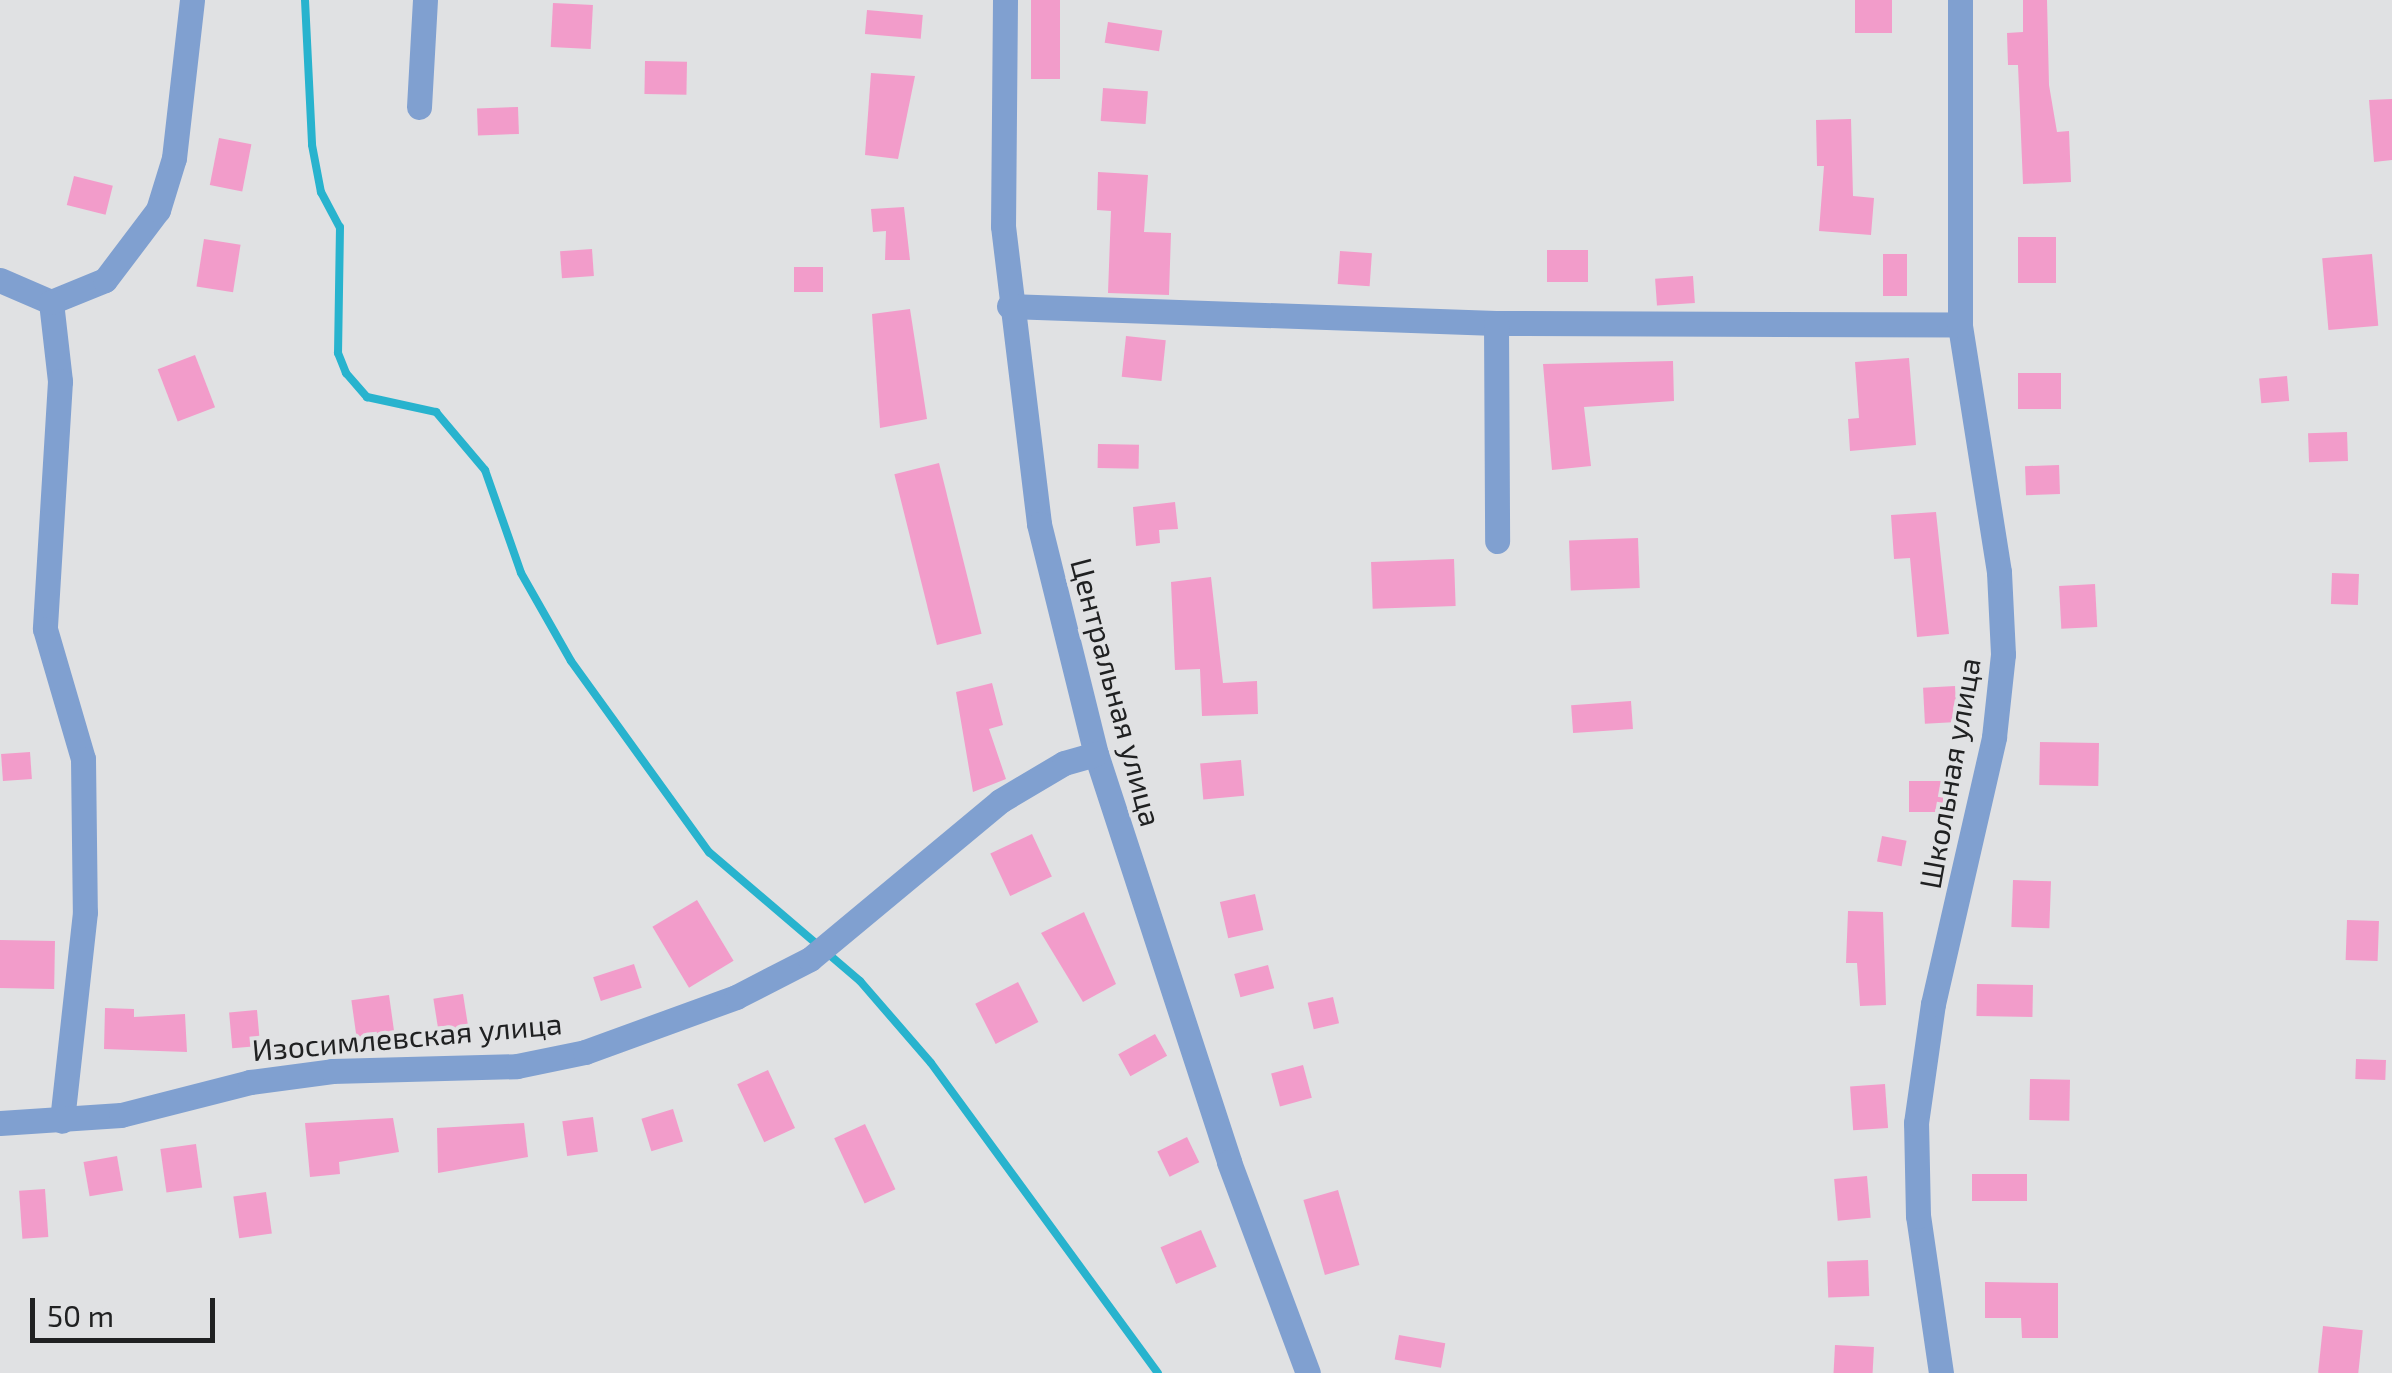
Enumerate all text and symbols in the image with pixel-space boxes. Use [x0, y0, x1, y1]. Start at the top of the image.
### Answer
street label: Центральная улица [1064, 554, 1170, 830]
street label: Школьная улица [1911, 655, 1987, 891]
street label: Изосимлевская улица [250, 1005, 564, 1067]
scale bar [35, 1278, 220, 1340]
text: 50 m [47, 1297, 114, 1333]

